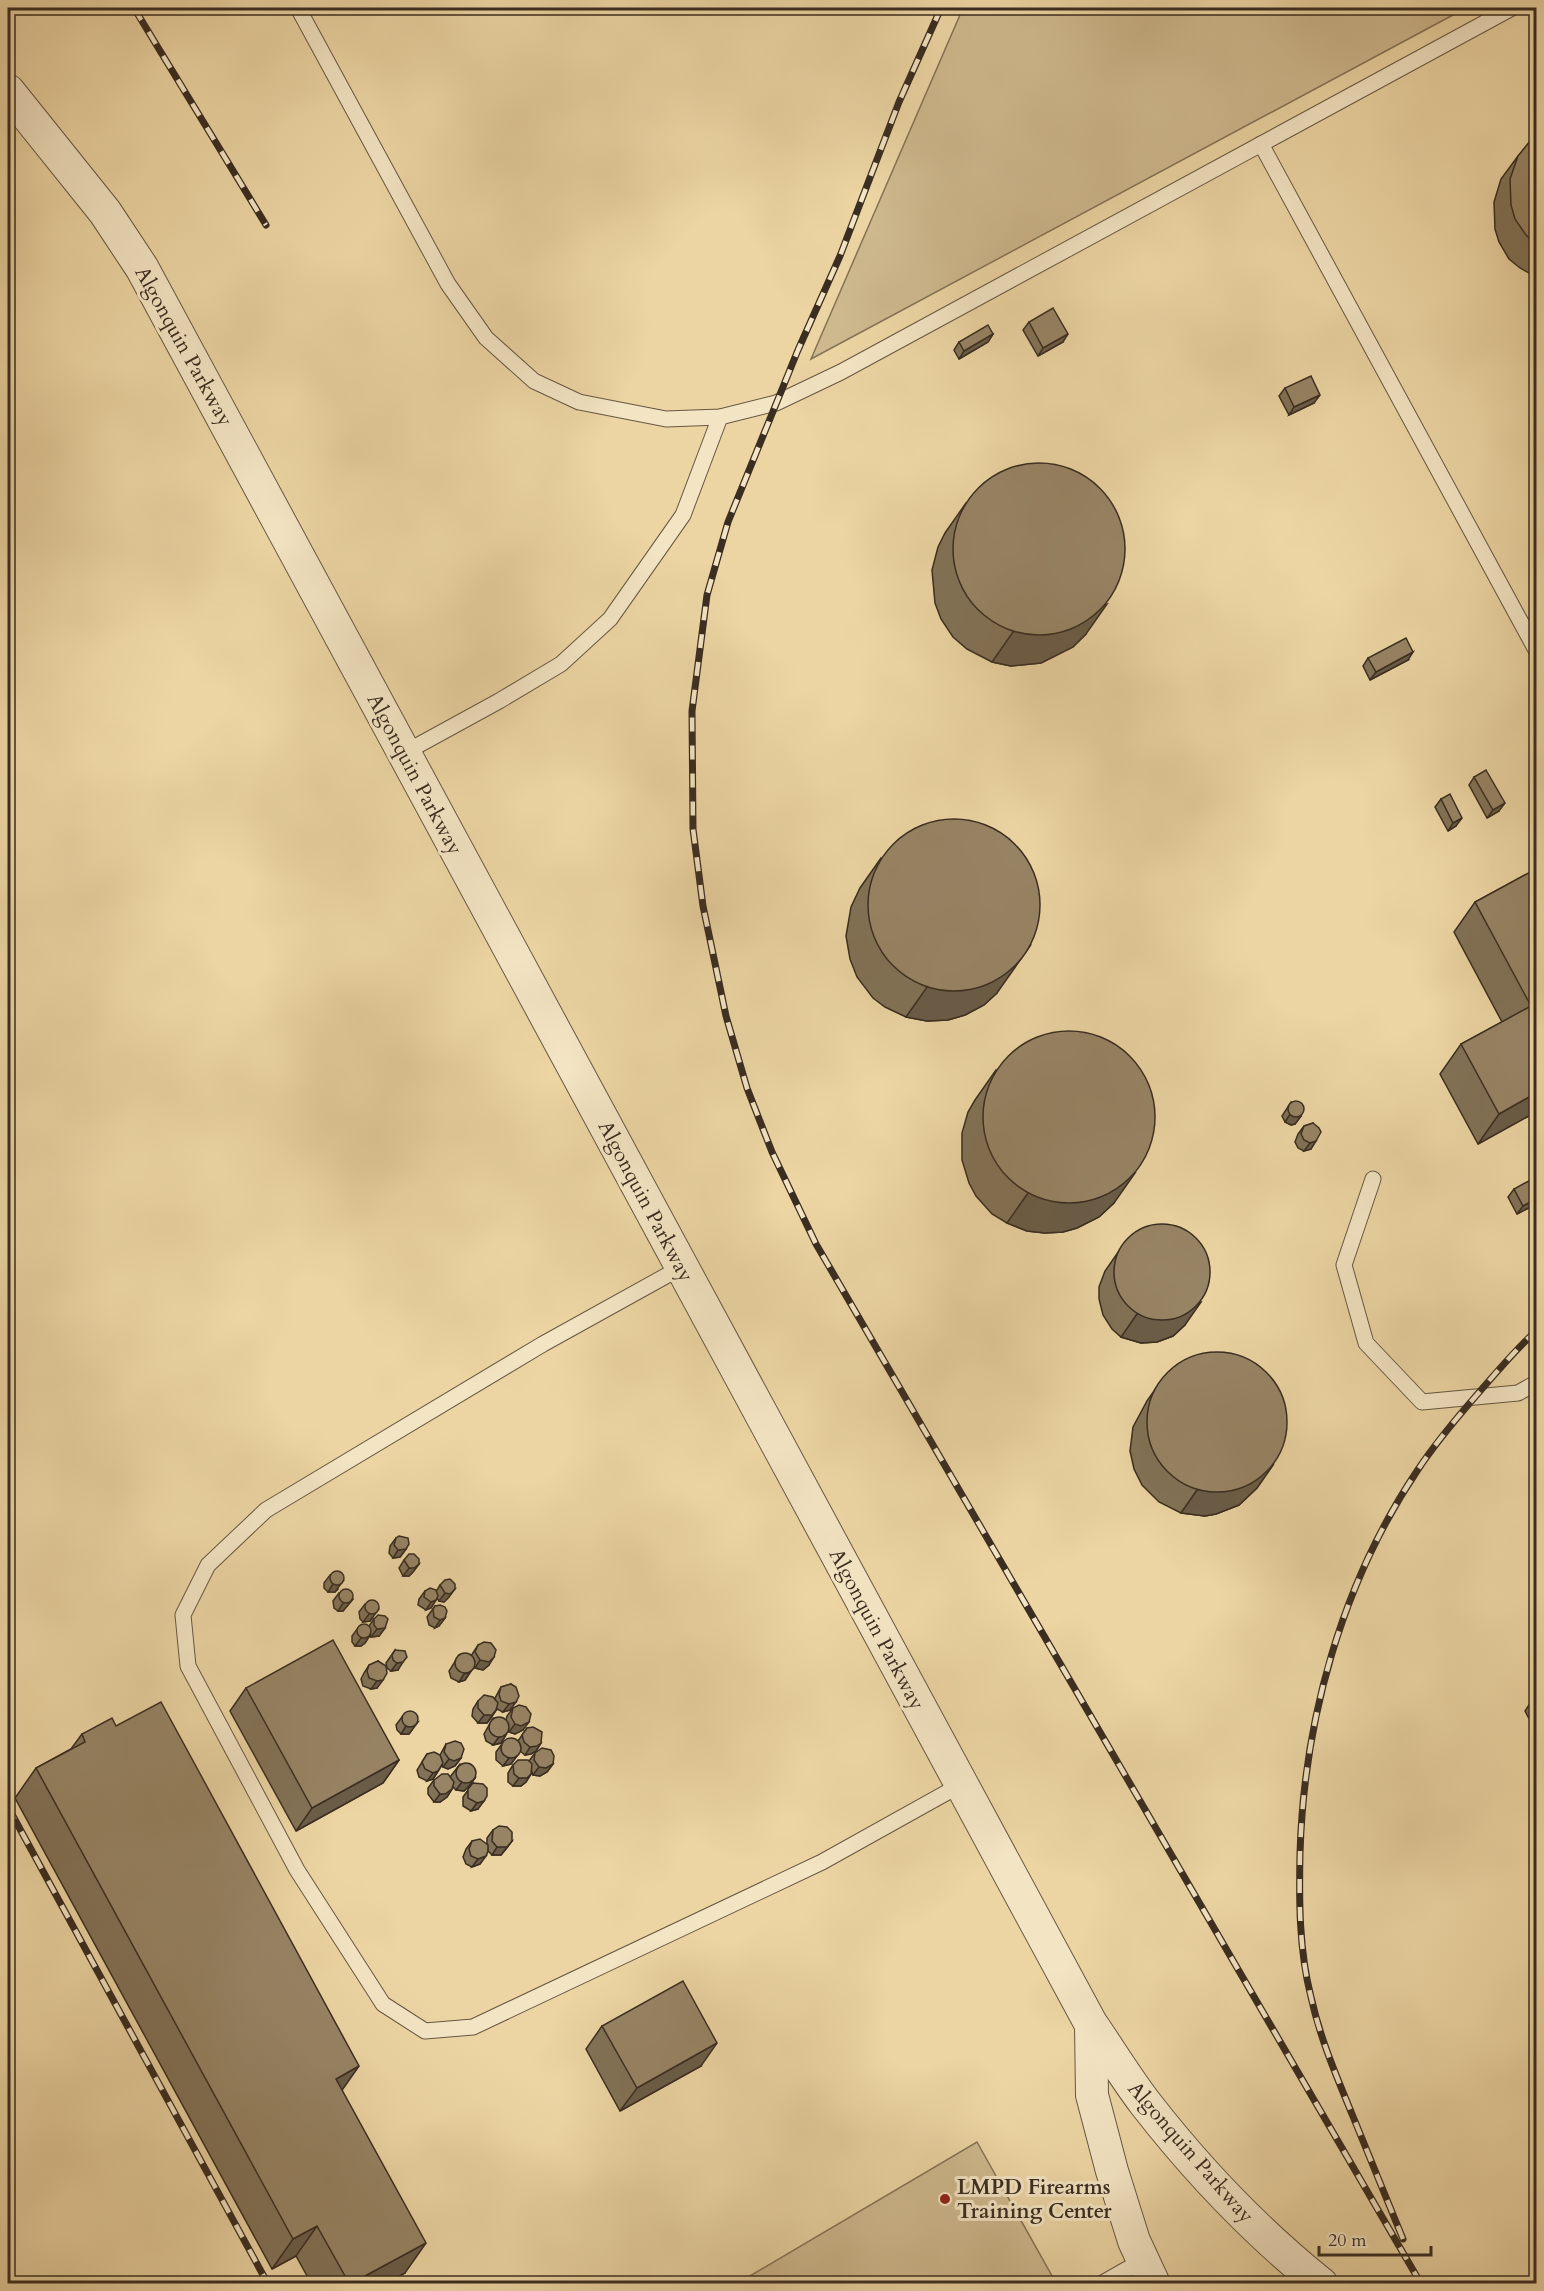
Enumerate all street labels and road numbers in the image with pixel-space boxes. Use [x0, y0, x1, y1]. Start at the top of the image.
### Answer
street label: Algonquin Parkway [127, 261, 240, 432]
street label: Algonquin Parkway [360, 688, 469, 860]
street label: Algonquin Parkway [591, 1115, 700, 1287]
street label: Algonquin Parkway [822, 1543, 931, 1715]
street label: Algonquin Parkway [1121, 2075, 1260, 2229]

